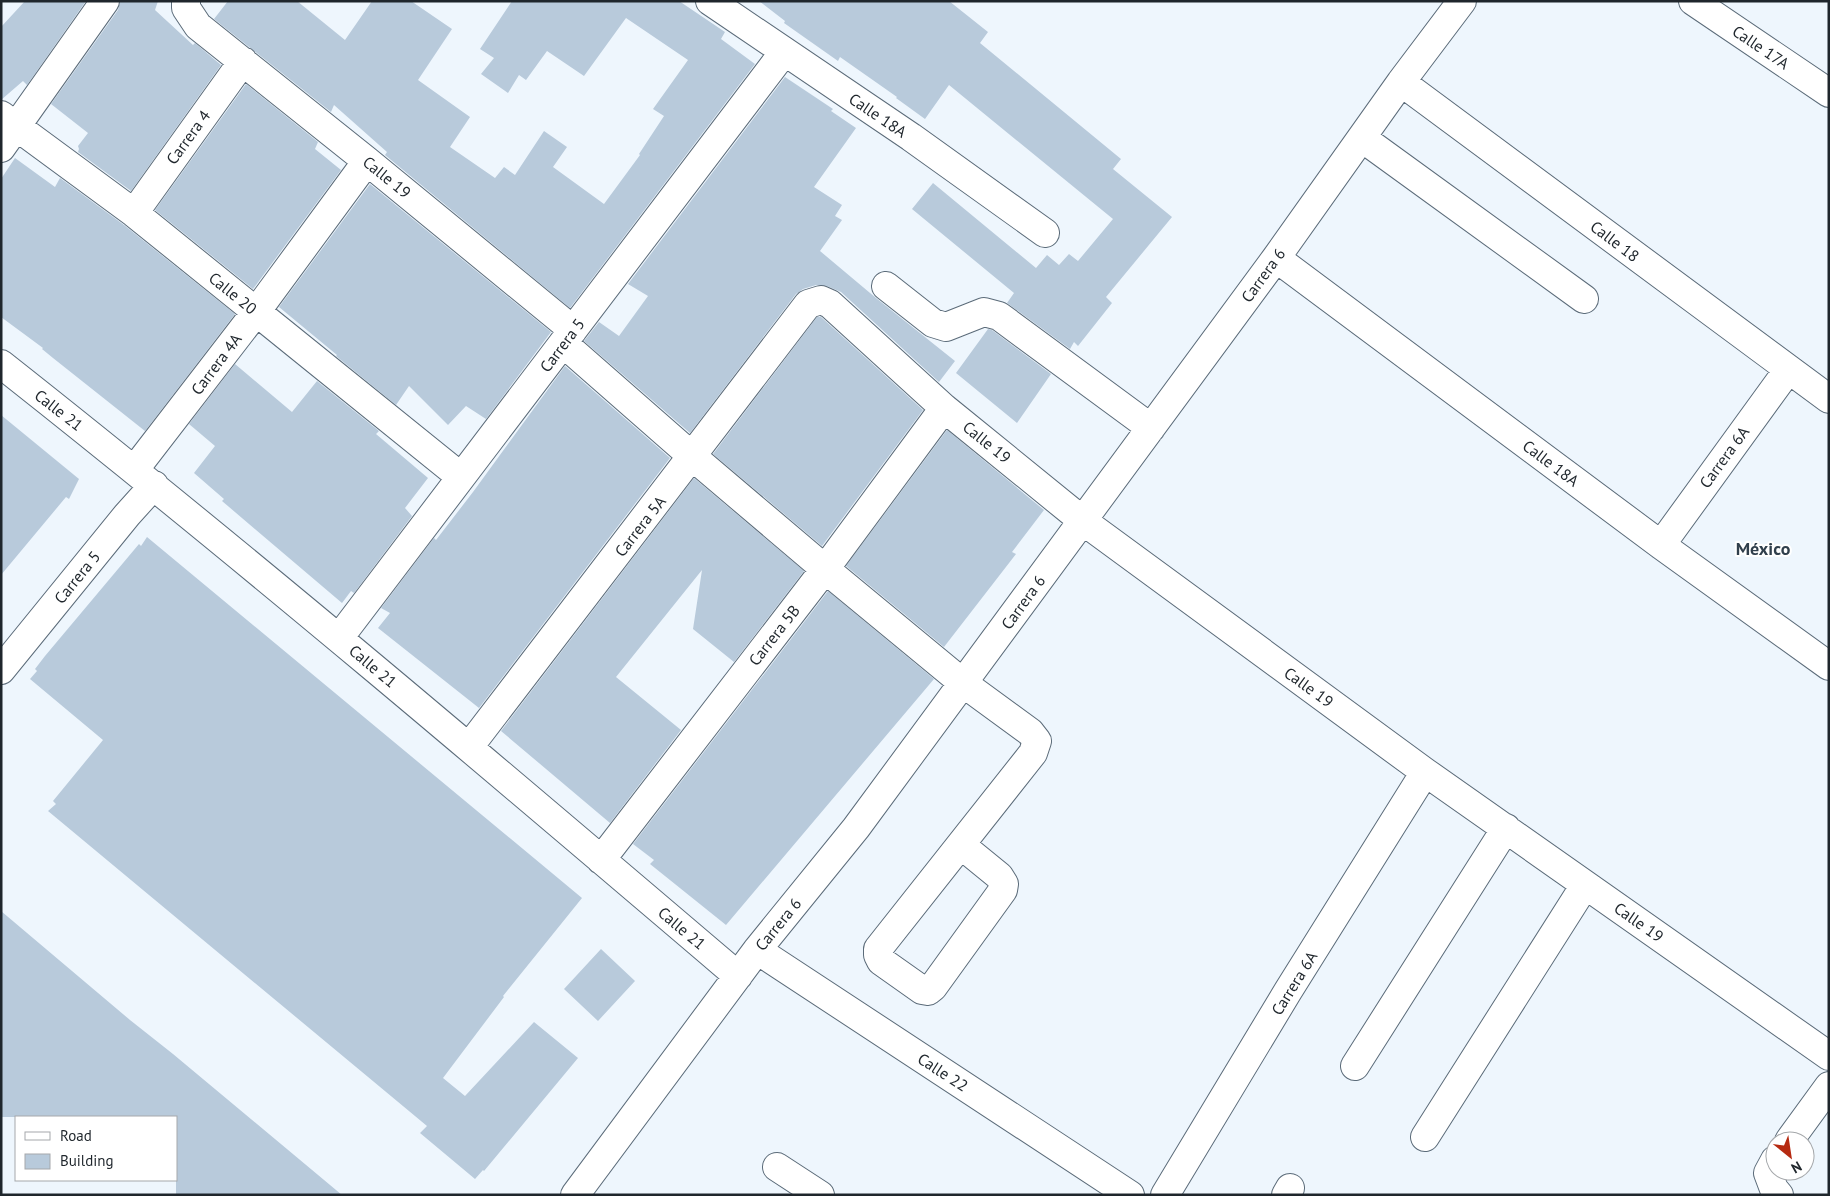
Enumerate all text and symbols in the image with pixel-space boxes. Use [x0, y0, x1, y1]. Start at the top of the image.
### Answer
street label: Calle 17A [1729, 21, 1794, 74]
street label: Calle 18A [845, 88, 911, 142]
street label: Carrera 4 [162, 106, 215, 168]
street label: Calle 19 [359, 152, 415, 202]
street label: Calle 18 [1587, 216, 1643, 266]
street label: Carrera 6 [1237, 244, 1289, 306]
street label: Calle 20 [205, 268, 261, 319]
street label: Carrera 5 [535, 314, 589, 376]
street label: Carrera 4A [186, 329, 246, 399]
street label: Calle 21 [31, 385, 87, 435]
street label: Calle 19 [959, 417, 1015, 467]
street label: Carrera 6A [1695, 422, 1753, 492]
street label: Calle 18A [1519, 435, 1584, 491]
street label: Carrera 5A [610, 491, 670, 560]
district label: México [1736, 537, 1791, 560]
street label: Carrera 5 [50, 547, 104, 607]
street label: Carrera 6 [997, 571, 1049, 633]
street label: Carrera 5B [744, 601, 804, 669]
street label: Calle 21 [345, 640, 401, 692]
street label: Calle 19 [1280, 662, 1338, 712]
street label: Carrera 6 [751, 894, 805, 954]
street label: Calle 19 [1610, 898, 1668, 946]
street label: Calle 21 [654, 902, 710, 954]
street label: Carrera 6A [1267, 947, 1322, 1019]
street label: Calle 22 [914, 1048, 972, 1096]
legend [15, 1116, 178, 1181]
text: Road [60, 1126, 92, 1145]
north arrow [1765, 1131, 1815, 1181]
text: Building [60, 1151, 114, 1170]
text: N [1788, 1157, 1805, 1177]

